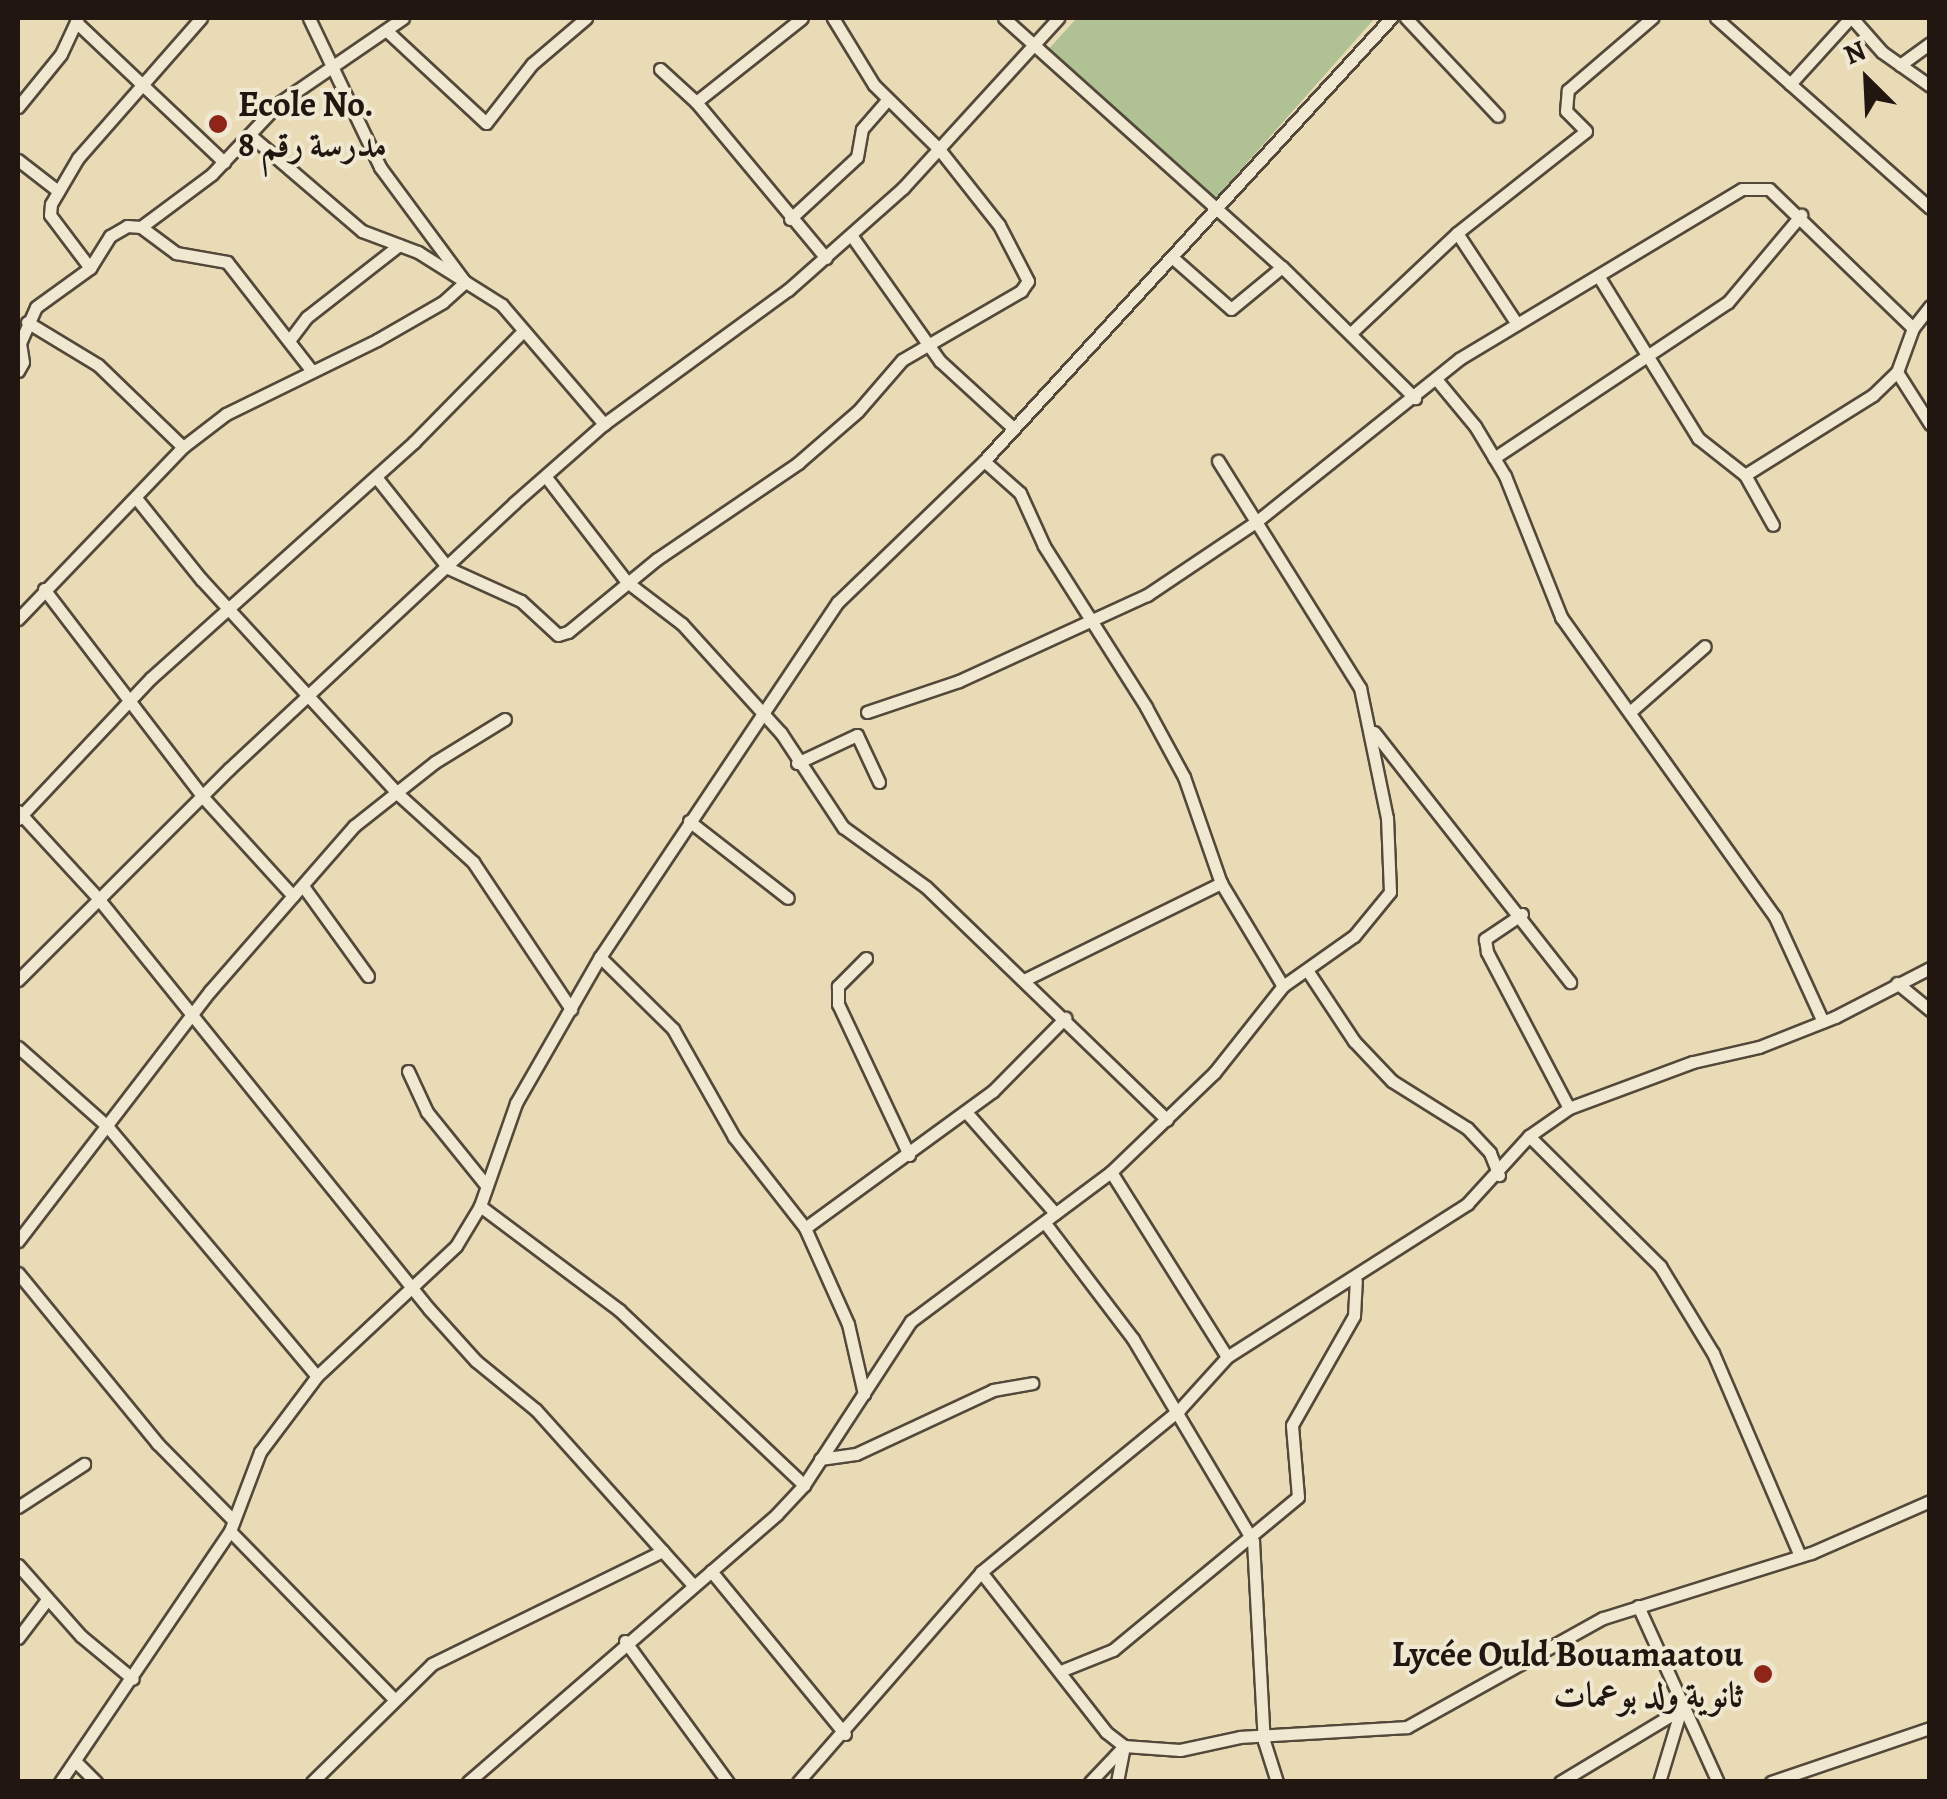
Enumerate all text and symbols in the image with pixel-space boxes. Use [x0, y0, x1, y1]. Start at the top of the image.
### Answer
north arrow [1817, 30, 1917, 130]
text: N [1838, 31, 1872, 74]
place label: Ecole No. 8 مدرسة رقم [238, 83, 387, 165]
marker: Ecole No. 8 مدرسة رقم [207, 113, 229, 135]
place label: Lycée Ould Bouamaatou ثانوية ولد بوعمات [1392, 1633, 1743, 1715]
marker: Lycée Ould Bouamaatou ثانوية ولد بوعمات [1752, 1663, 1774, 1685]

